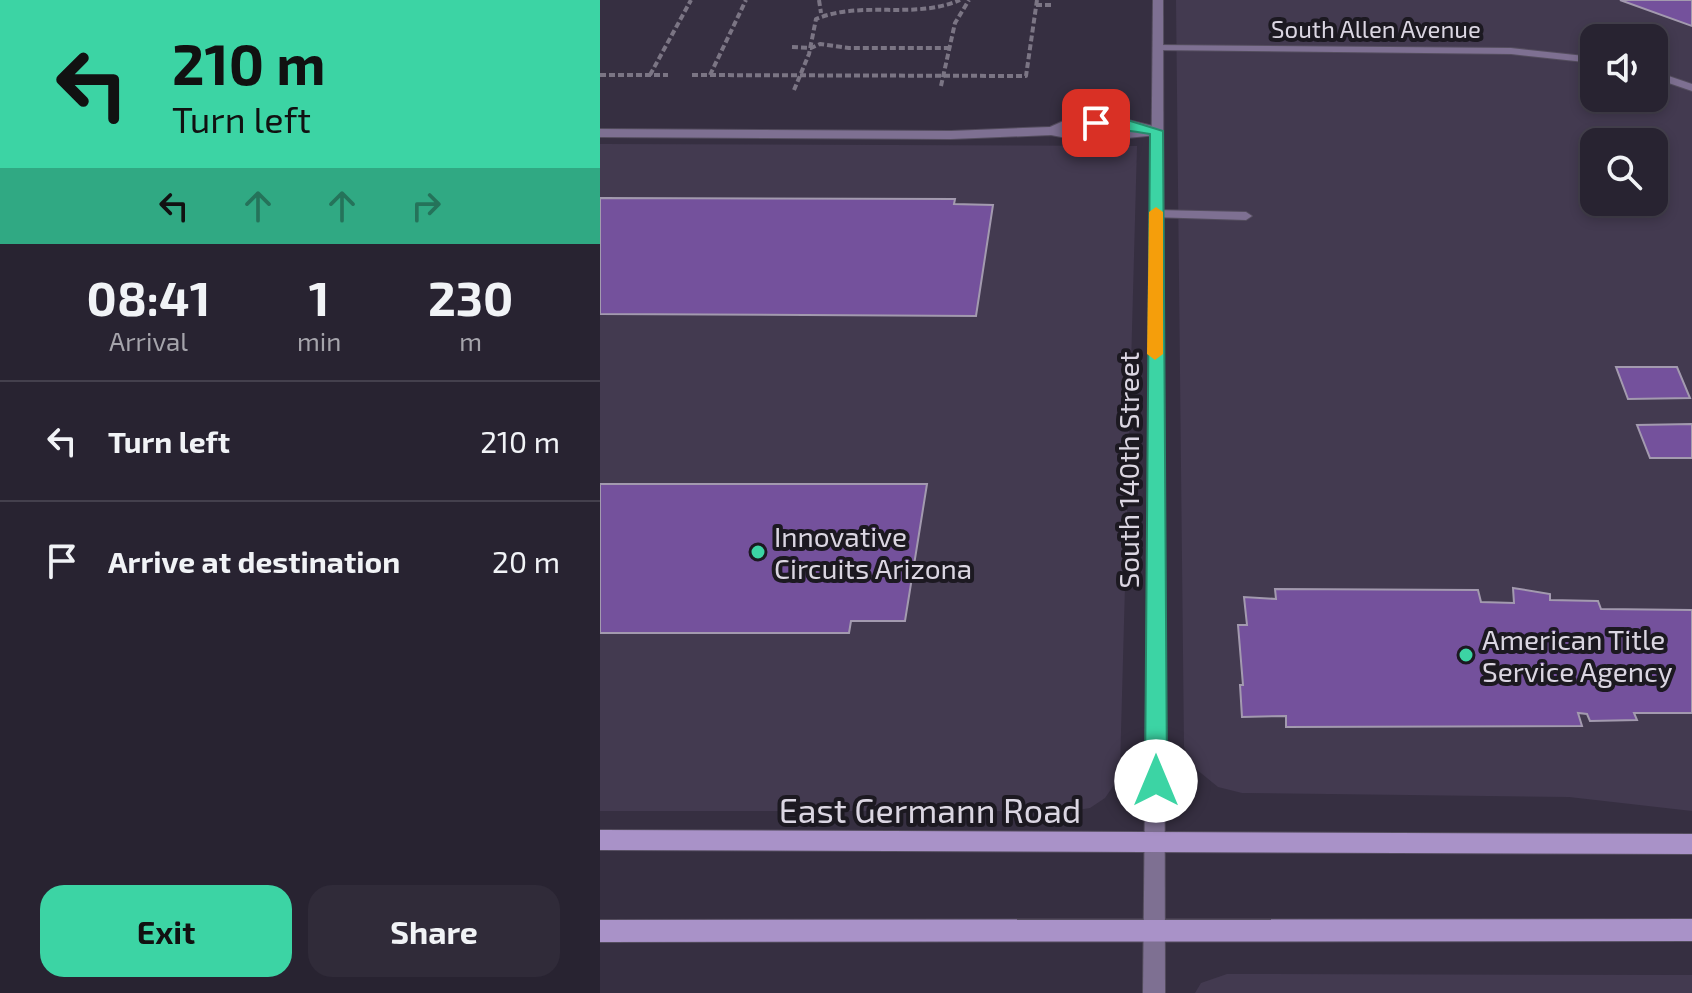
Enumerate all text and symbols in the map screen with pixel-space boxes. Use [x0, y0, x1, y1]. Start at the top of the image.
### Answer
street label: South Allen Avenue [1271, 14, 1481, 43]
map controls [1580, 24, 1668, 216]
button: sound [1580, 24, 1668, 112]
text: 210 m [172, 29, 326, 96]
icon: left [40, 32, 144, 136]
pin [1062, 89, 1130, 157]
text: Turn left [172, 97, 311, 140]
icon: arrive [1074, 101, 1118, 145]
button: search [1580, 128, 1668, 216]
icon: left [152, 184, 196, 228]
icon: ahead [236, 184, 280, 228]
icon: ahead [320, 184, 364, 228]
icon: right [404, 184, 448, 228]
text: 08:41 [87, 268, 210, 326]
text: 1 [309, 268, 330, 326]
text: 230 [428, 268, 513, 326]
text: Arrival [109, 325, 188, 356]
text: min [297, 325, 341, 356]
text: m [459, 325, 482, 356]
street label: South 140th Street [1111, 352, 1145, 589]
icon: left [40, 419, 84, 463]
text: Turn left [108, 423, 230, 459]
text: 210 m [480, 423, 560, 459]
place label: Innovative Circuits Arizona [774, 519, 972, 585]
icon: arrive [40, 539, 84, 583]
text: Arrive at destination [108, 543, 400, 579]
text: 20 m [492, 543, 560, 579]
marker: Innovative Circuits Arizona [749, 543, 767, 561]
place label: American Title Service Agency [1482, 622, 1673, 688]
marker: American Title Service Agency [1457, 646, 1475, 664]
position arrow [1114, 739, 1198, 823]
street label: East Germann Road [779, 789, 1081, 830]
button: Exit [40, 885, 292, 977]
button: Share [308, 885, 560, 977]

